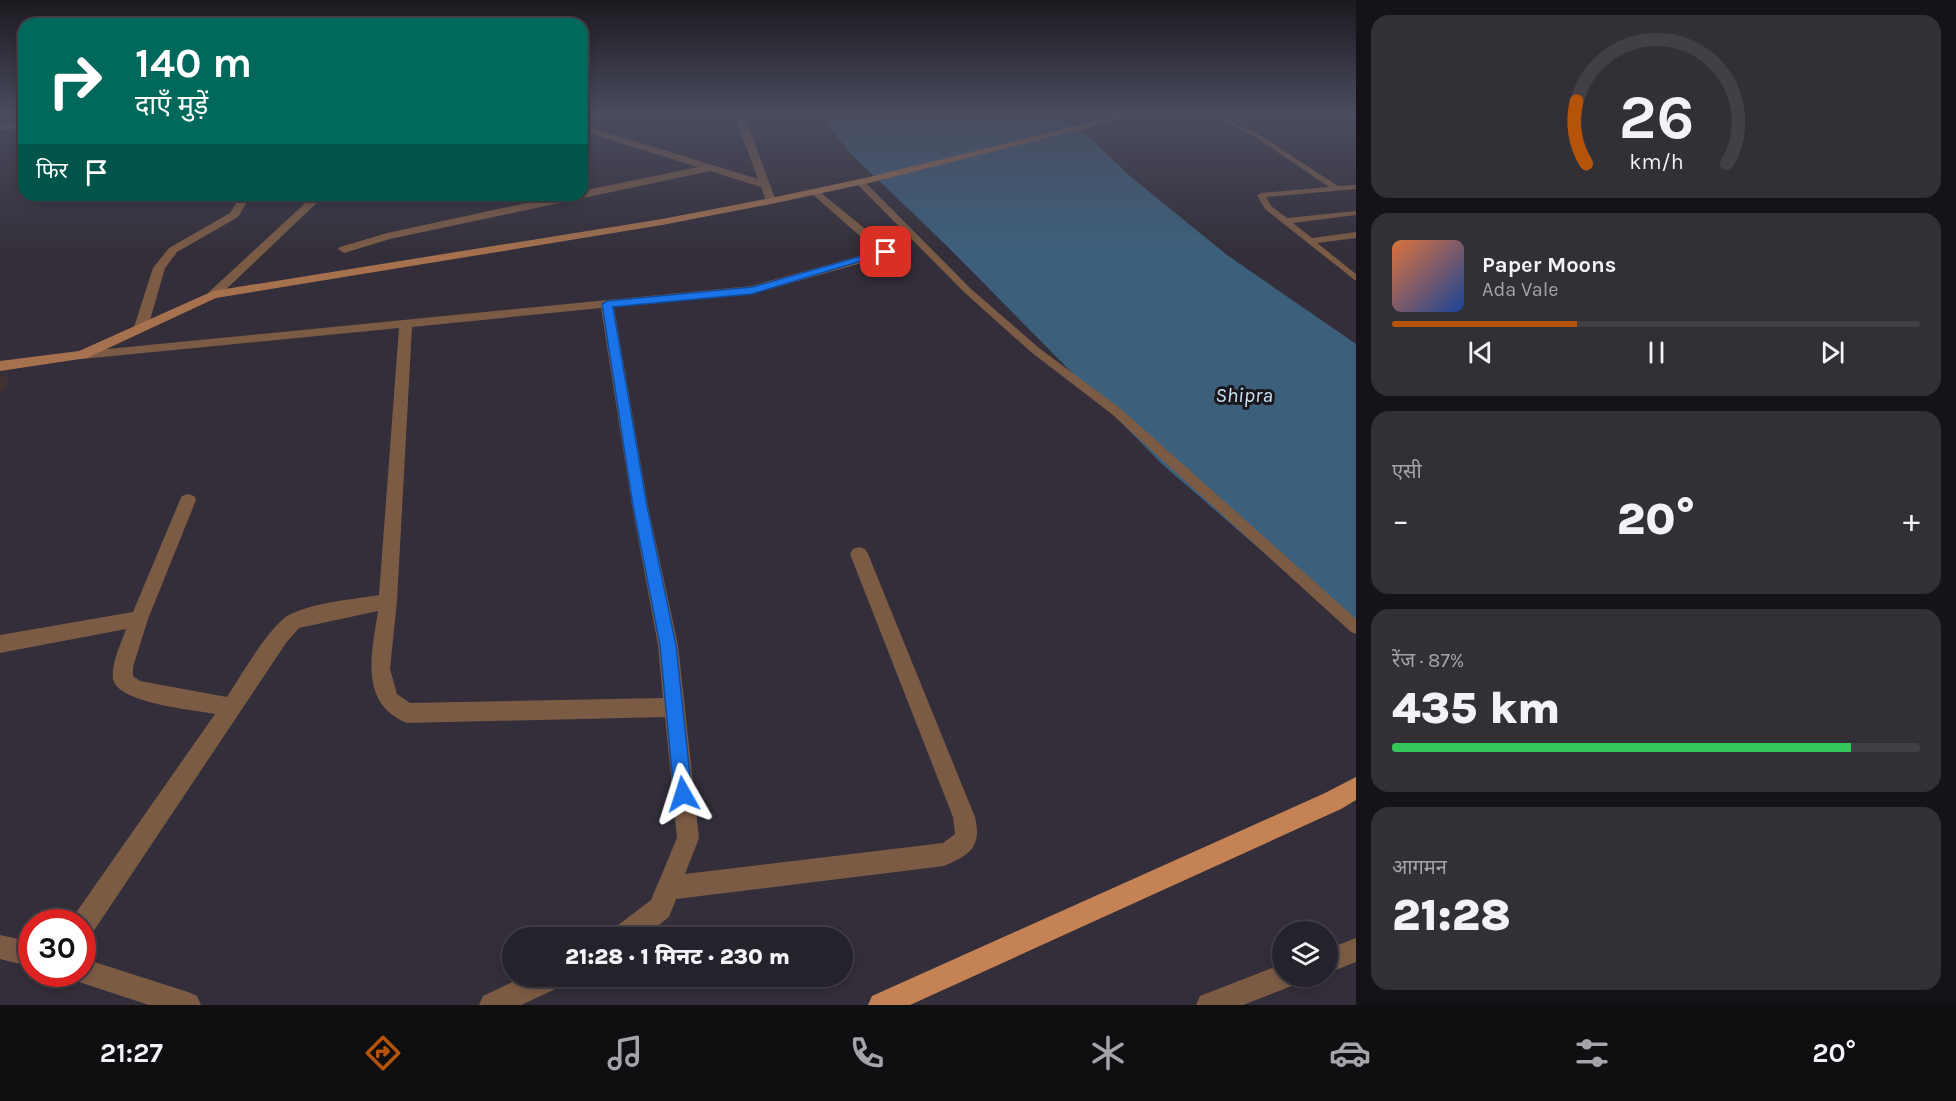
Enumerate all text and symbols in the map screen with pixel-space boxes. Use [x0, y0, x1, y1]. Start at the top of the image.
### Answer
text: 140 m [135, 38, 252, 88]
icon: right [36, 42, 114, 120]
text: 26 [1618, 81, 1694, 154]
text: दाएँ मुड़ें [135, 89, 208, 121]
text: km/h [1629, 149, 1683, 174]
icon: arrive [80, 156, 113, 189]
text: फिर [36, 158, 68, 184]
pin [860, 226, 911, 277]
icon: arrive [869, 235, 902, 268]
text: Paper Moons [1482, 252, 1616, 278]
text: Ada Vale [1482, 278, 1559, 301]
icon: previous [1464, 336, 1497, 369]
icon: pause [1640, 336, 1673, 369]
icon: next [1816, 336, 1849, 369]
water label: Shipra [1215, 383, 1273, 407]
text: एसी [1392, 460, 1422, 483]
text: 20° [1617, 493, 1695, 545]
text: − [1392, 501, 1409, 539]
text: + [1903, 501, 1920, 539]
text: रेंज · 87% [1392, 649, 1464, 672]
text: 435 km [1392, 682, 1560, 734]
position arrow [651, 762, 715, 826]
text: आगमन [1392, 856, 1447, 879]
text: 21:28 [1392, 889, 1511, 941]
speed limit sign: 30 [18, 909, 96, 987]
map controls [1272, 921, 1338, 987]
button: layers [1272, 921, 1338, 987]
text: 21:28 · 1 मिनट · 230 m [565, 944, 790, 970]
icon: directions [362, 1032, 404, 1074]
icon: music [604, 1032, 646, 1074]
icon: phone [846, 1032, 888, 1074]
icon: climate [1087, 1032, 1129, 1074]
icon: car [1329, 1032, 1371, 1074]
icon: filters [1571, 1032, 1613, 1074]
text: 21:27 [100, 1037, 163, 1069]
text: 20° [1812, 1037, 1856, 1069]

